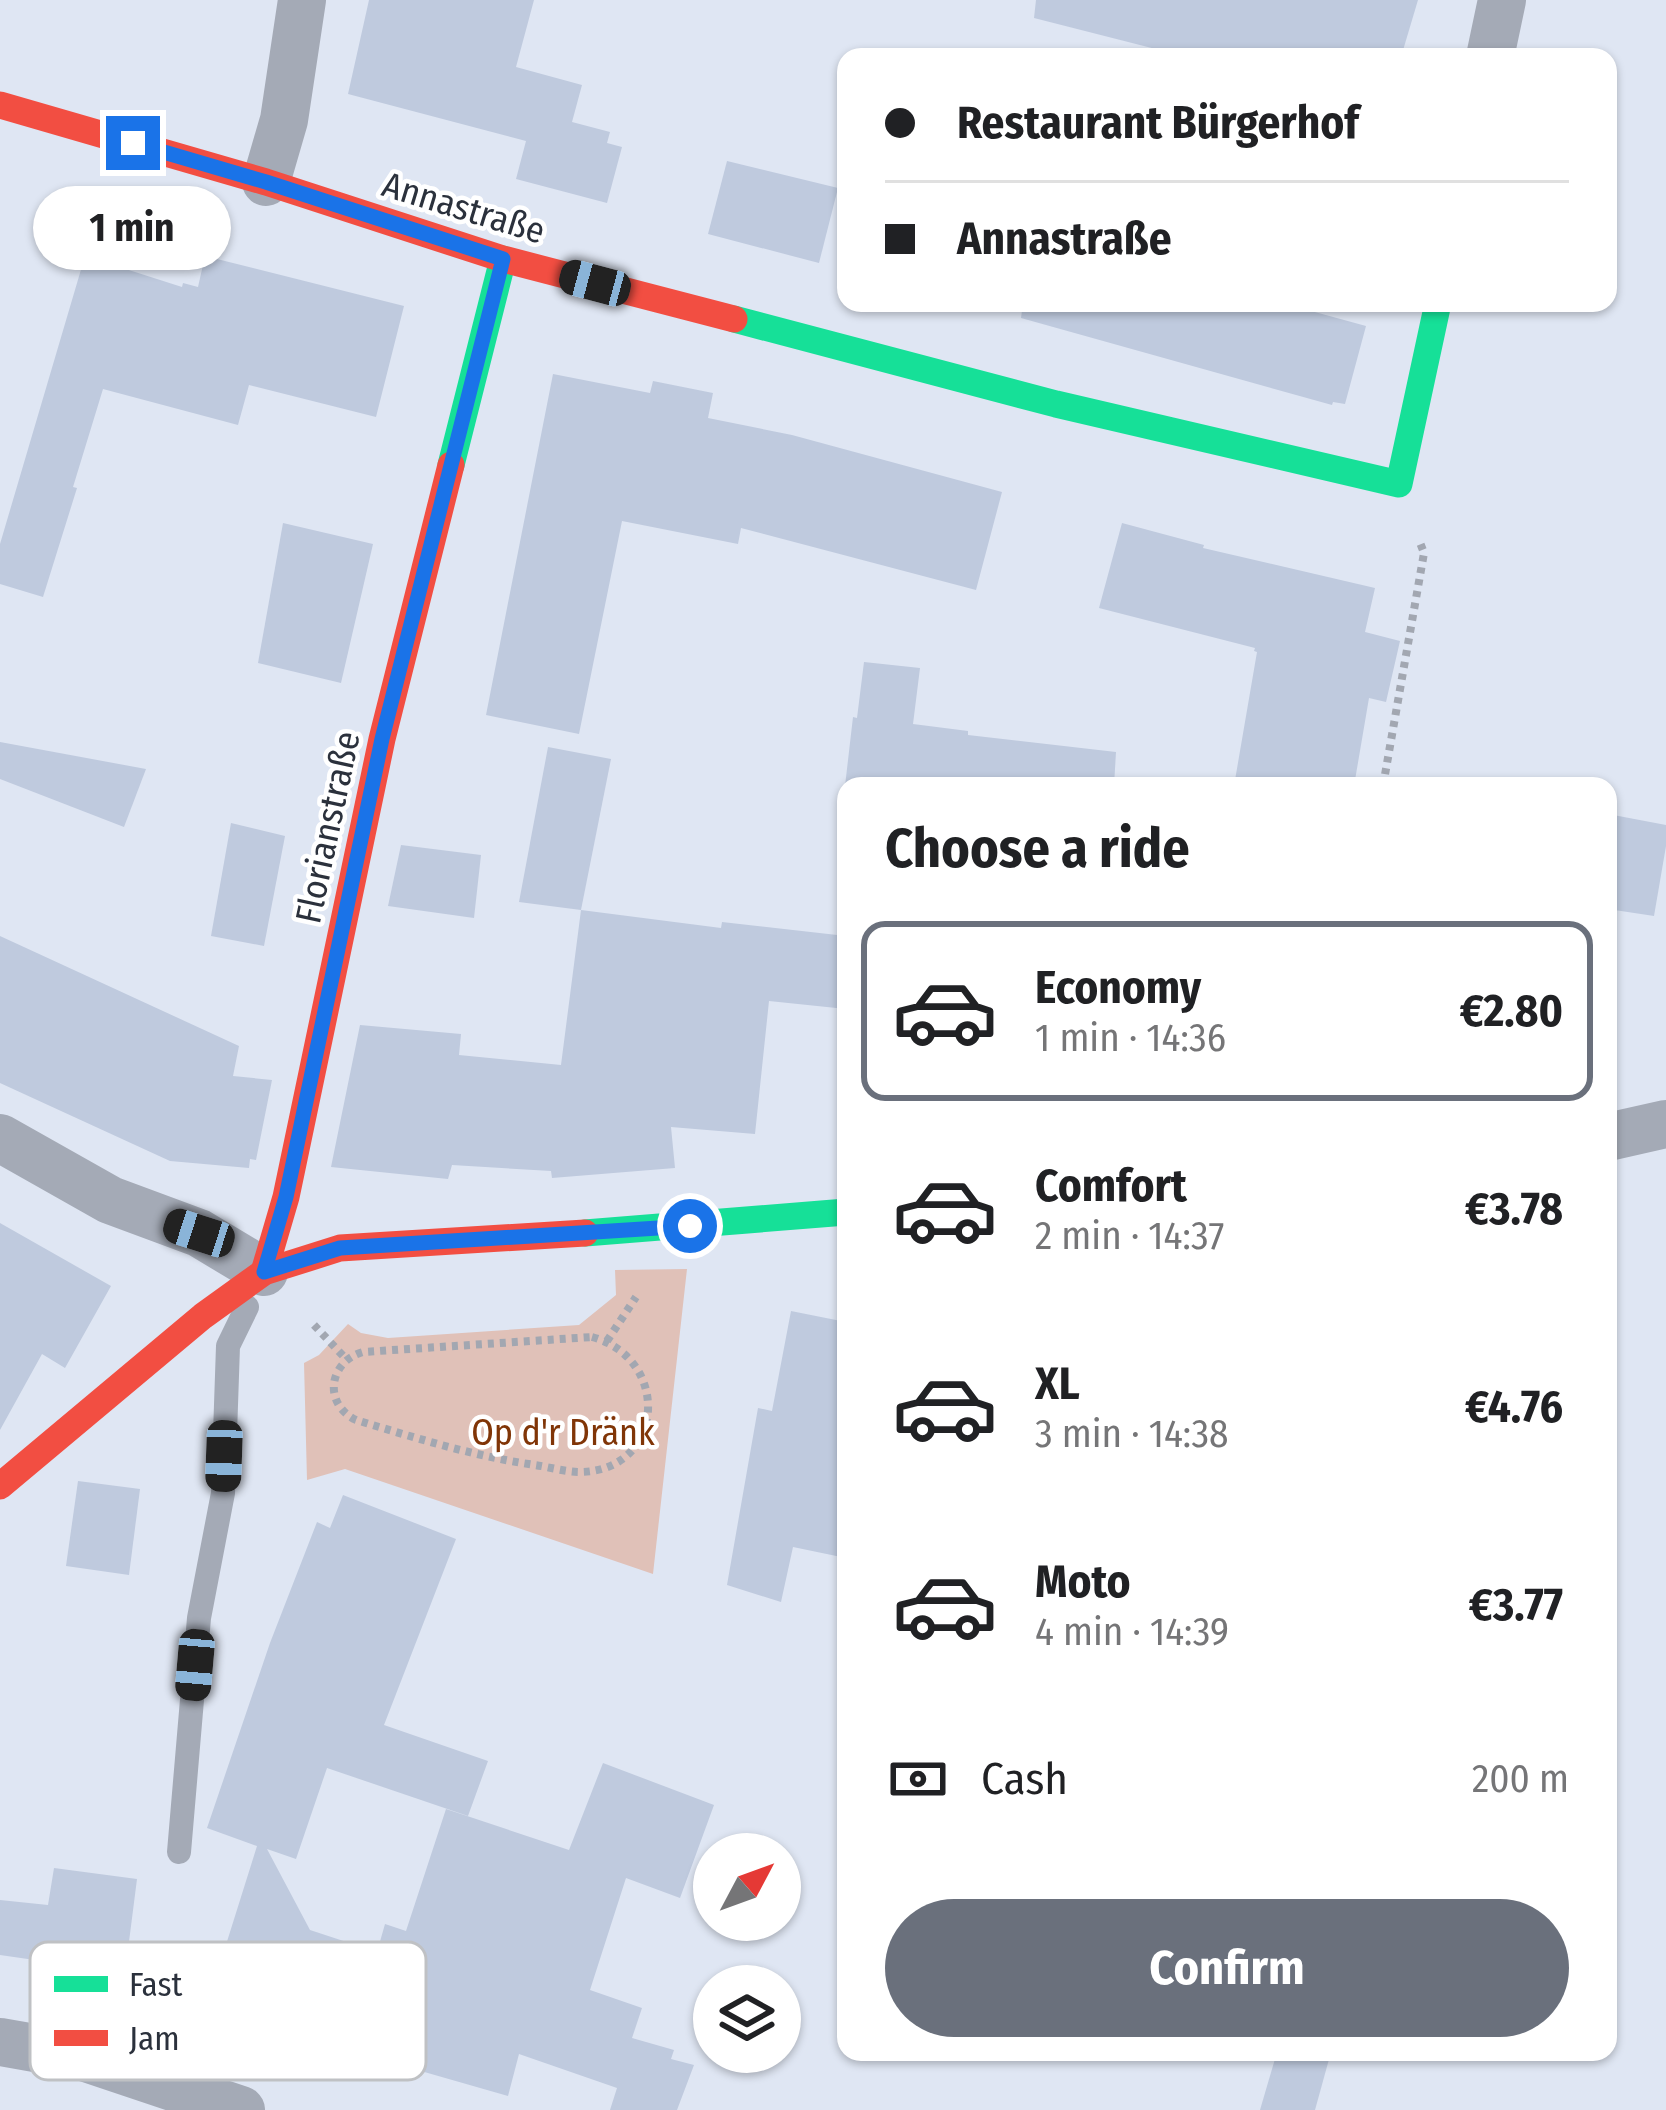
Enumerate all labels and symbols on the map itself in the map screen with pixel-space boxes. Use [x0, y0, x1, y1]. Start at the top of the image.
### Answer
route end [106, 116, 160, 170]
street label: Annastraße [377, 162, 550, 253]
callout: 1 min [34, 185, 232, 269]
car [556, 256, 634, 310]
street label: Florianstraße [286, 727, 370, 927]
route start [663, 1199, 717, 1253]
car [159, 1205, 239, 1261]
park label: Op d'r Dränk [471, 1411, 655, 1455]
car [205, 1419, 243, 1493]
car [174, 1628, 216, 1702]
north arrow [693, 1833, 801, 1941]
legend [30, 1942, 426, 2080]
text: Fast [129, 1965, 183, 2005]
text: Jam [129, 2019, 180, 2059]

